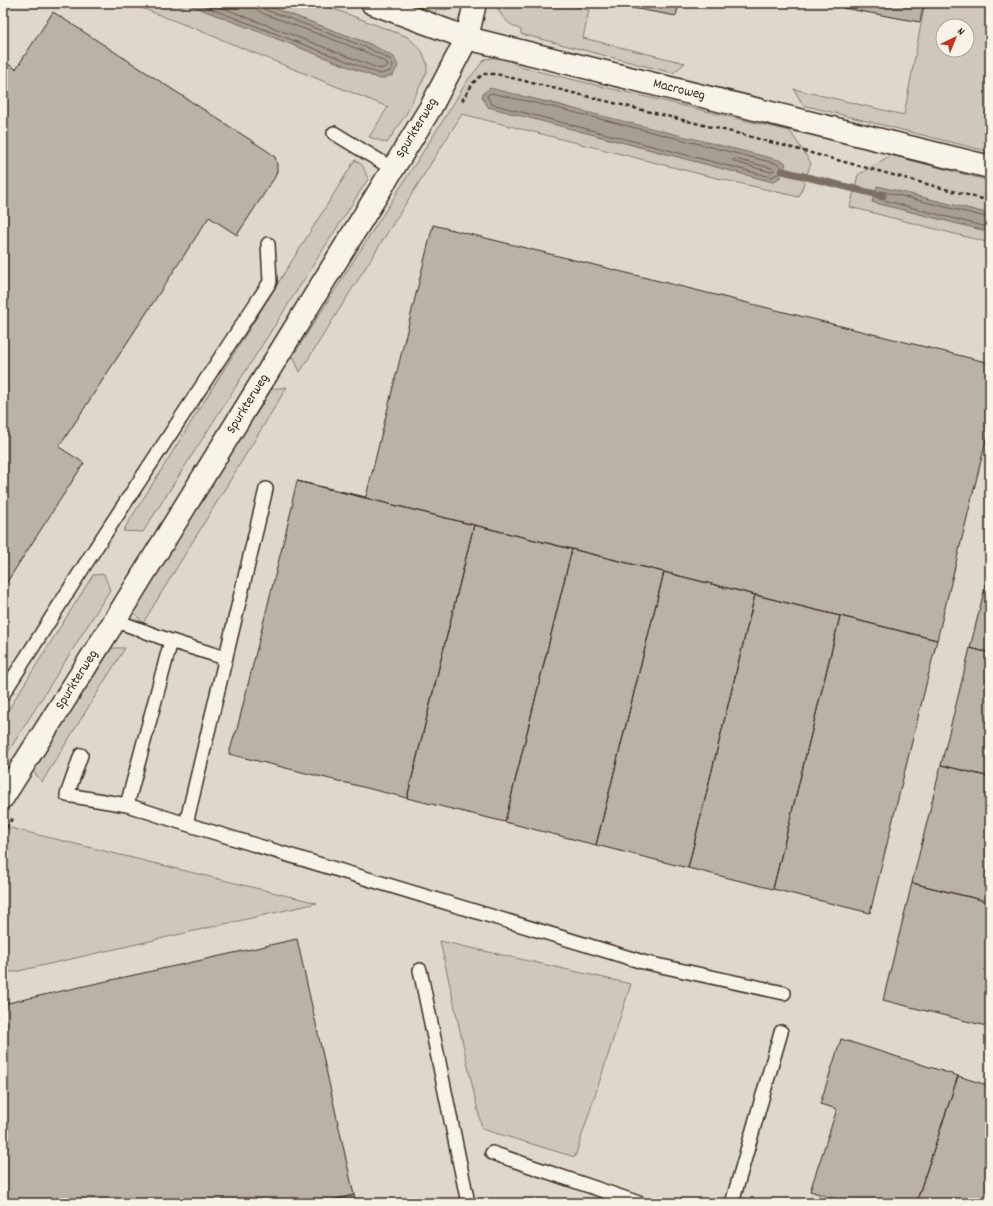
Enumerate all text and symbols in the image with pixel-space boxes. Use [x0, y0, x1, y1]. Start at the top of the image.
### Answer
north arrow [935, 18, 975, 58]
text: N [953, 24, 968, 40]
street label: Macroweg [651, 74, 707, 106]
street label: Spurkterweg [391, 94, 443, 162]
street label: Spurkterweg [222, 370, 274, 438]
street label: Spurkterweg [51, 646, 103, 714]

